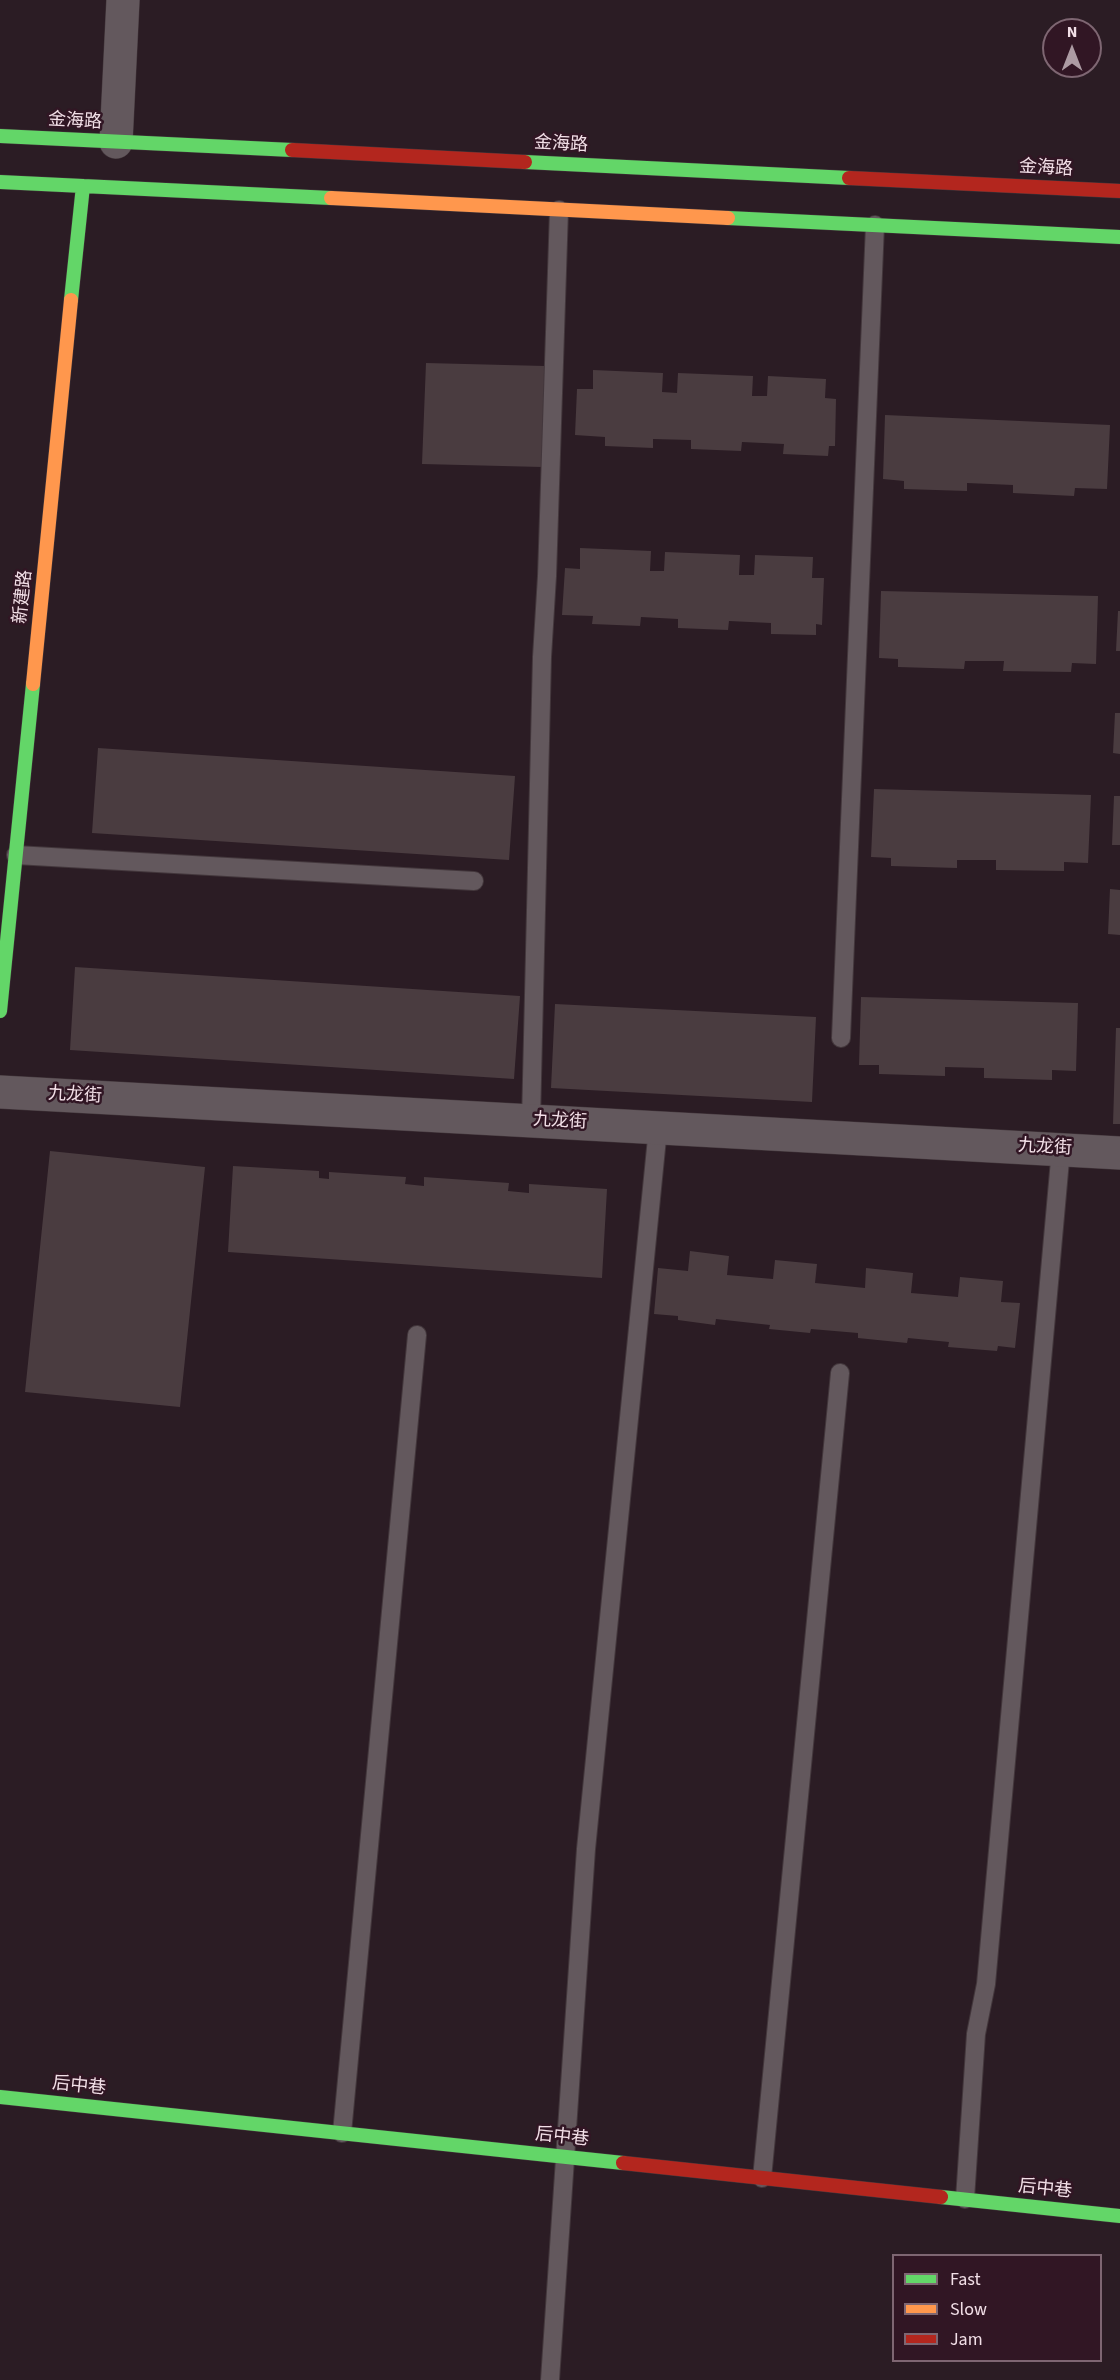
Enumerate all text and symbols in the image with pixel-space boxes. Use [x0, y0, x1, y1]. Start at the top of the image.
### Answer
north arrow [1042, 18, 1102, 78]
text: N [1067, 21, 1077, 43]
street label: 金海路 [47, 110, 103, 134]
street label: 金海路 [533, 133, 589, 157]
street label: 金海路 [1018, 157, 1074, 181]
street label: 新建路 [10, 569, 38, 625]
street label: 九龙街 [47, 1084, 103, 1108]
street label: 九龙街 [532, 1110, 588, 1134]
street label: 九龙街 [1017, 1136, 1073, 1160]
street label: 后中巷 [51, 2073, 107, 2101]
street label: 后中巷 [534, 2124, 590, 2152]
street label: 后中巷 [1017, 2176, 1073, 2204]
legend [892, 2254, 1102, 2362]
text: Fast [950, 2267, 981, 2292]
text: Slow [950, 2297, 987, 2322]
text: Jam [950, 2327, 983, 2352]

